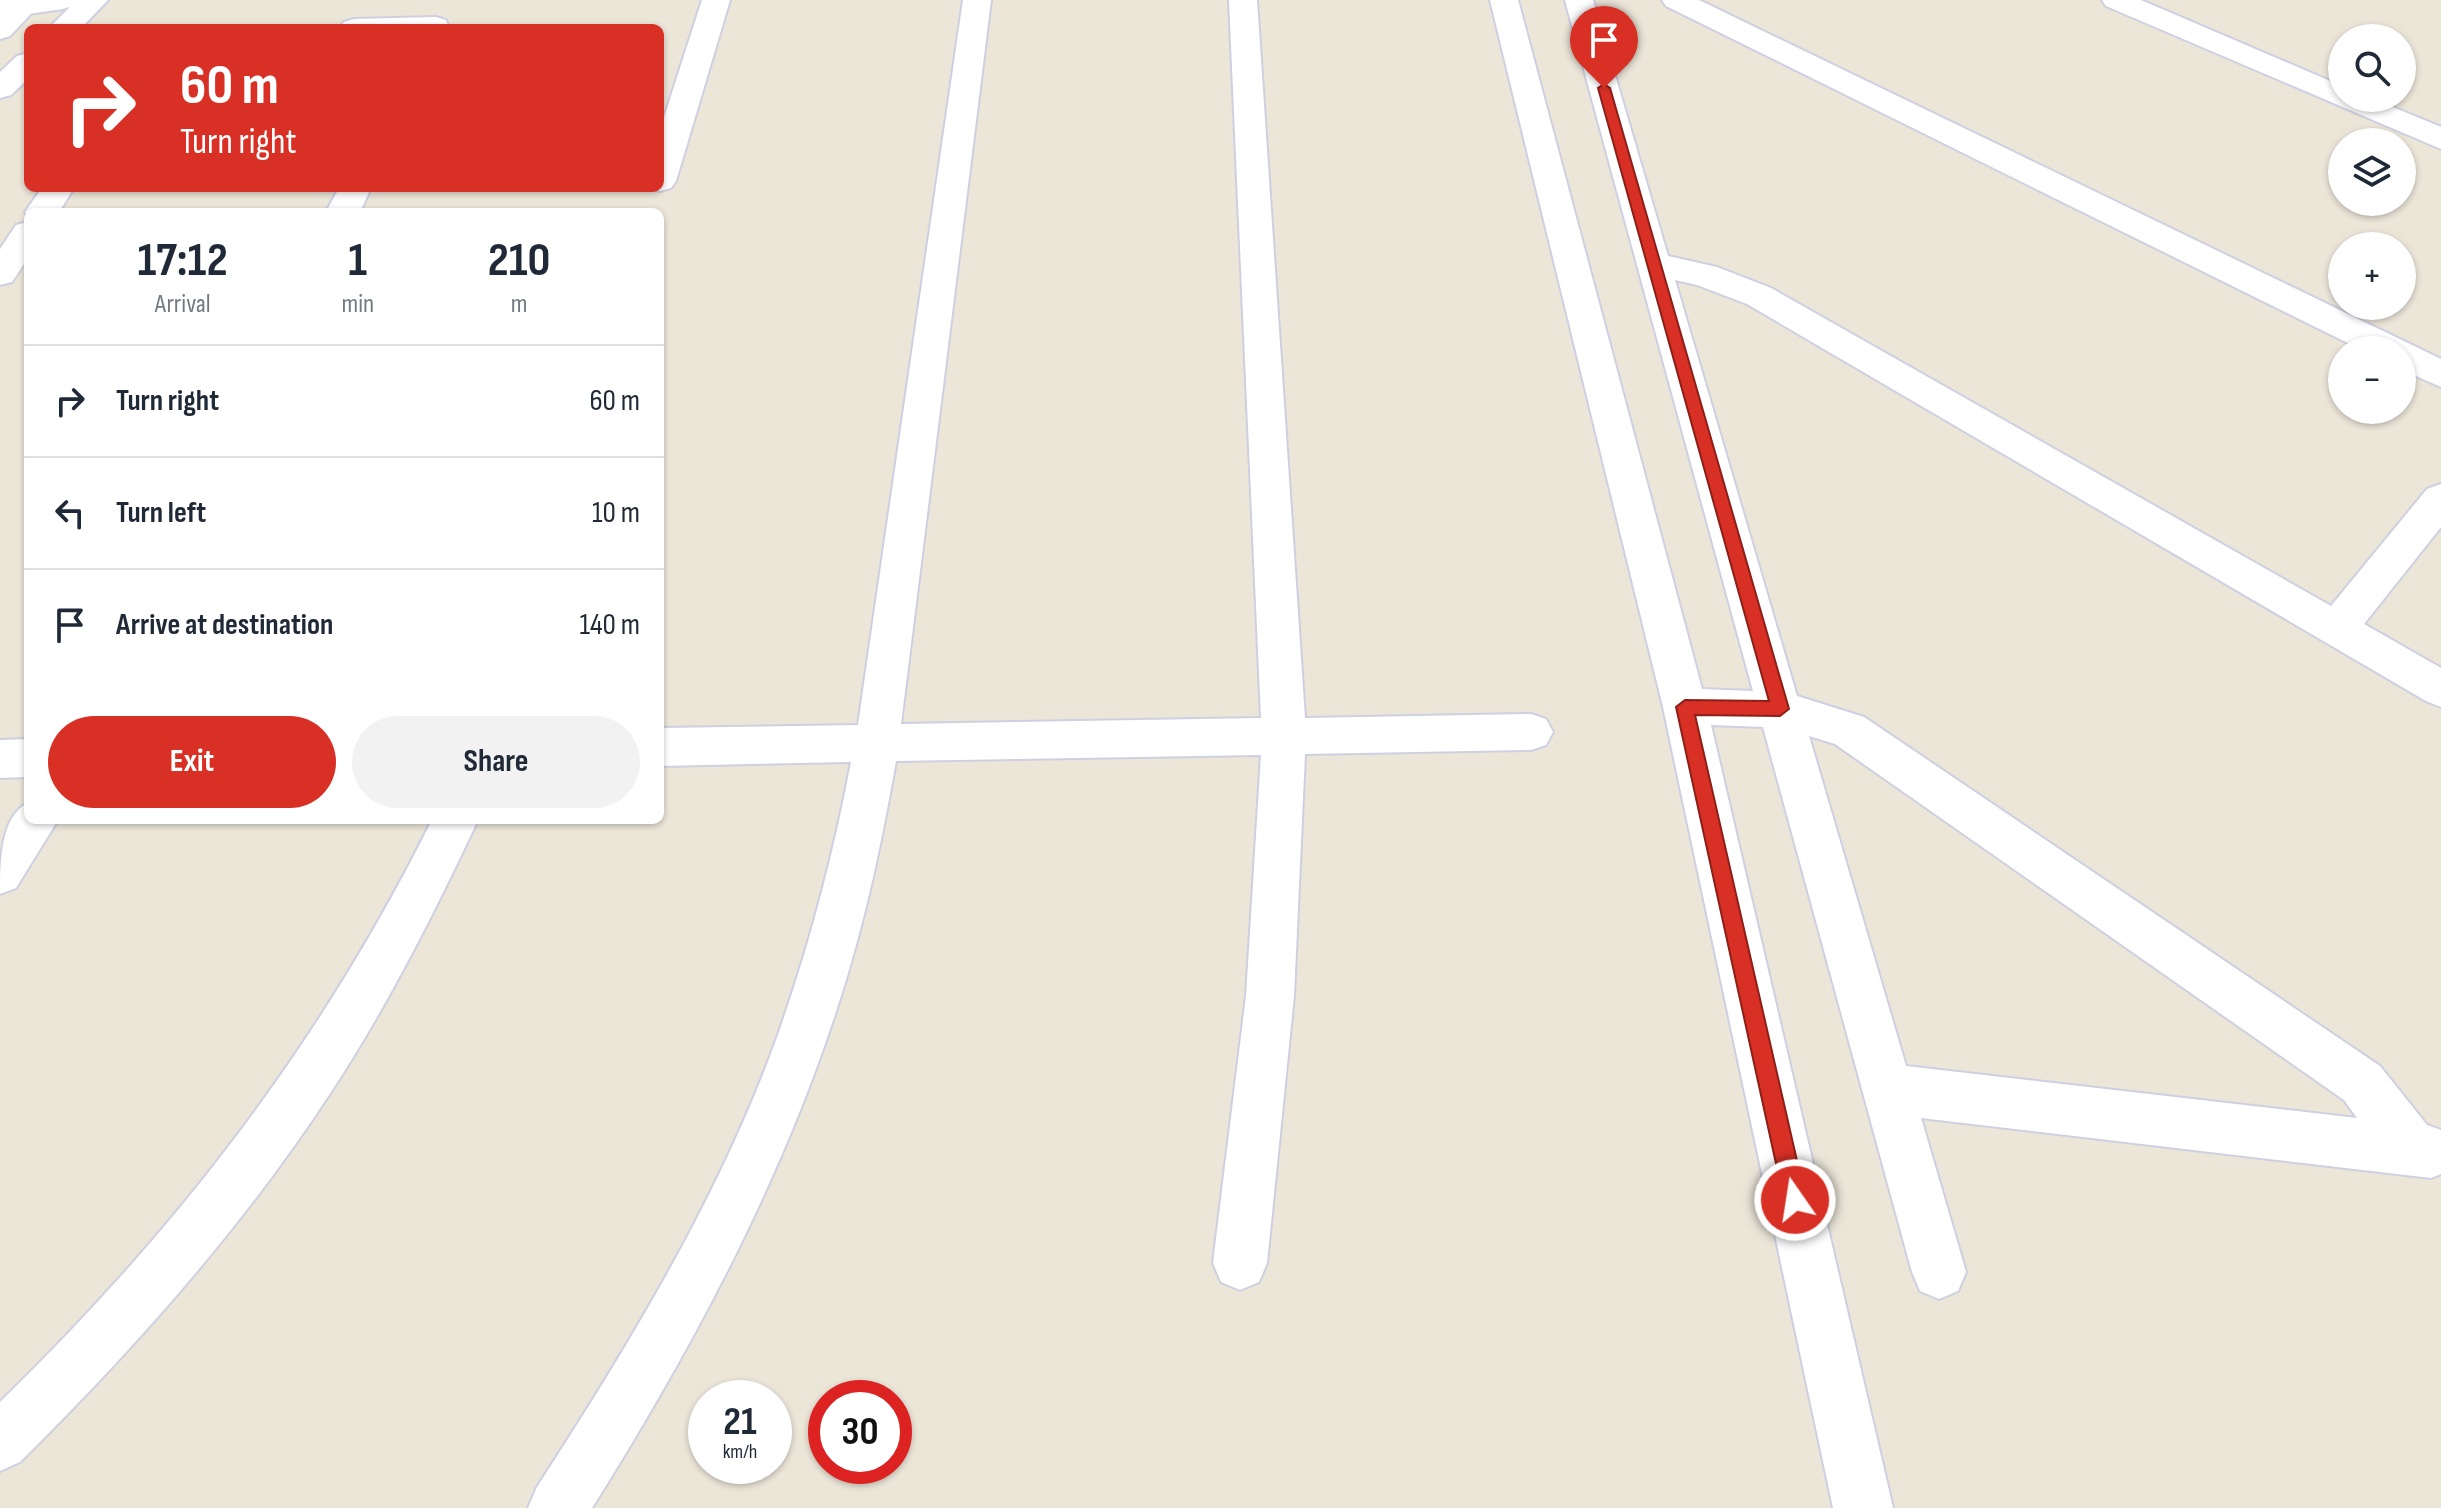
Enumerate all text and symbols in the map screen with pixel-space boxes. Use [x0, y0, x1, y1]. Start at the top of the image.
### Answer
pin [1570, 6, 1638, 88]
icon: arrive [1582, 18, 1626, 62]
map controls [2328, 24, 2416, 424]
button: search [2328, 24, 2416, 112]
text: 60 m [180, 53, 279, 120]
icon: right [48, 56, 152, 160]
text: Turn right [180, 121, 297, 164]
button: layers [2328, 128, 2416, 216]
text: 17:12 [138, 232, 228, 289]
text: 1 [348, 232, 367, 289]
text: 210 [488, 232, 550, 289]
button: + [2328, 232, 2416, 320]
text: Arrival [155, 289, 211, 320]
text: min [341, 289, 374, 320]
text: m [511, 289, 527, 320]
button: − [2328, 336, 2416, 424]
icon: right [48, 379, 92, 423]
text: Turn right [116, 383, 219, 419]
text: 60 m [589, 383, 640, 419]
icon: left [48, 491, 92, 535]
text: Turn left [116, 495, 206, 531]
text: 10 m [592, 495, 640, 531]
icon: arrive [48, 603, 92, 647]
text: Arrive at destination [116, 607, 333, 643]
text: 140 m [580, 607, 640, 643]
button: Exit [48, 716, 336, 808]
button: Share [352, 716, 640, 808]
position arrow [1753, 1158, 1837, 1242]
speed limit sign: 30 [808, 1380, 912, 1484]
text: 21 [723, 1398, 757, 1446]
text: km/h [723, 1440, 757, 1464]

